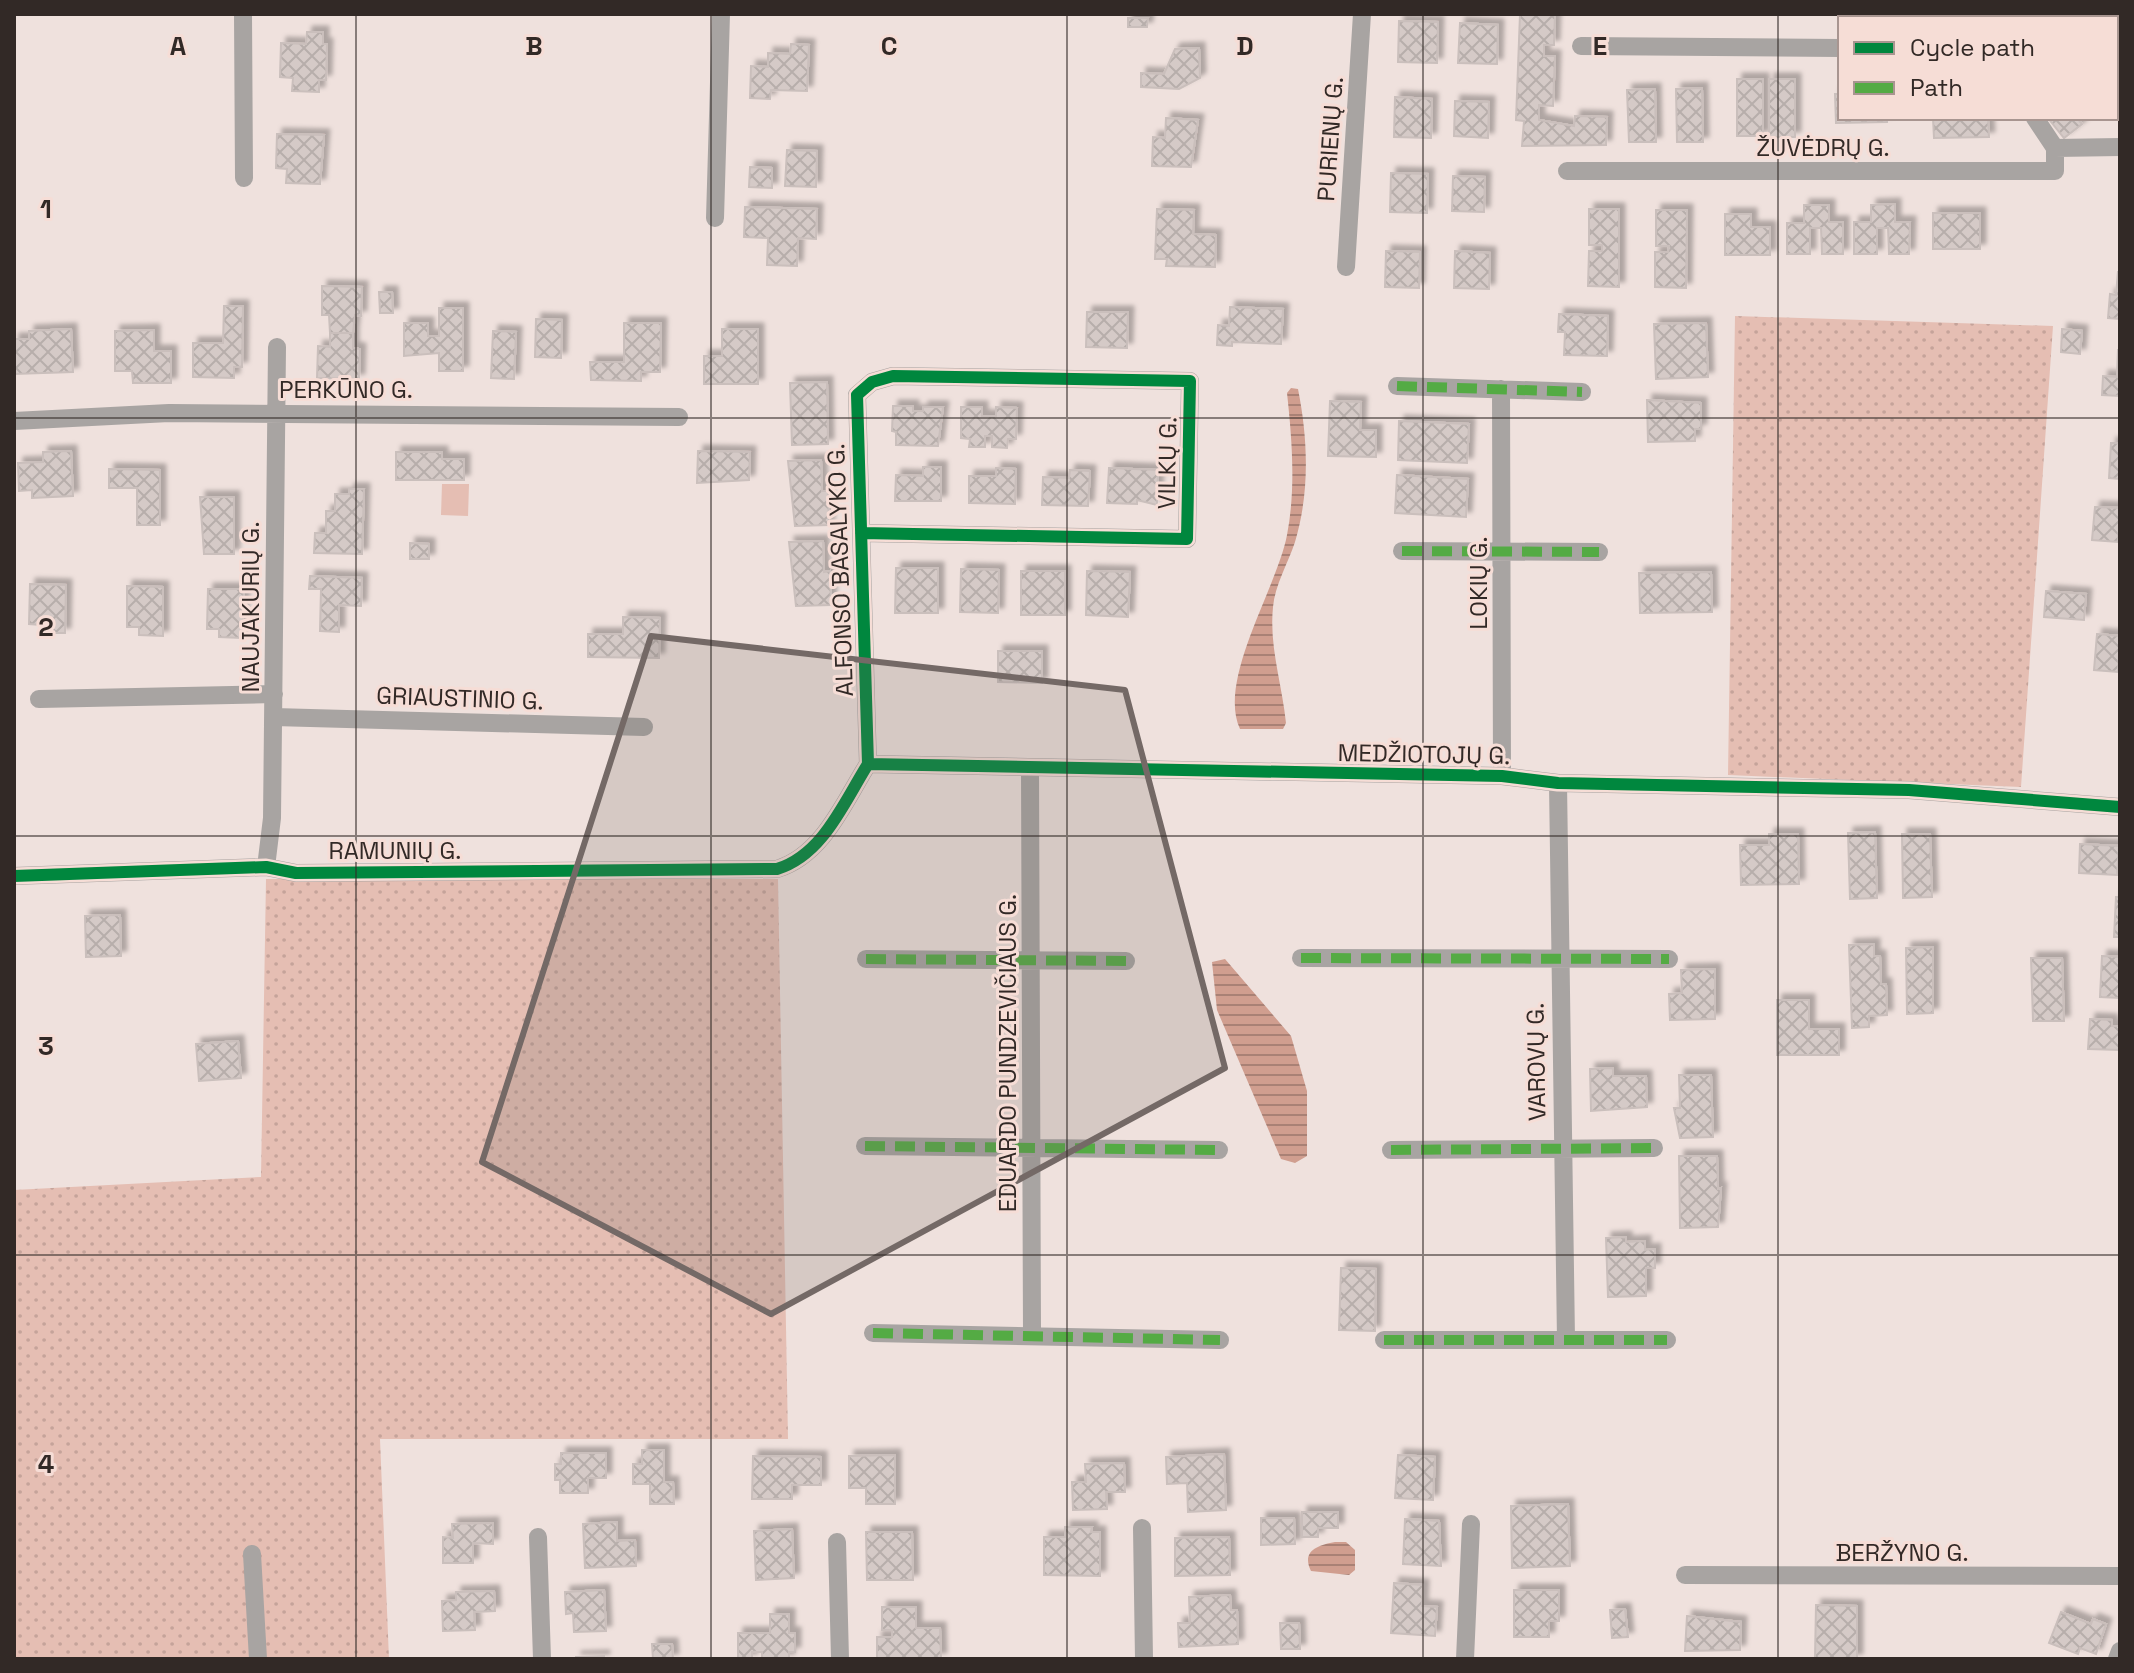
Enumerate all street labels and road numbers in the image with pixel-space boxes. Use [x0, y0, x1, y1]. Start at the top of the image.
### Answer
street label: PURIENŲ G. [1310, 76, 1350, 202]
street label: ŽUVĖDRŲ G. [1756, 132, 1890, 163]
street label: PERKŪNO G. [279, 374, 413, 405]
street label: VILKŲ G. [1151, 416, 1183, 510]
street label: ALFONSO BASALYKO G. [820, 443, 860, 697]
street label: NAUJAKURIŲ G. [235, 521, 266, 693]
street label: LOKIŲ G. [1463, 536, 1494, 630]
street label: GRIAUSTINIO G. [376, 680, 544, 716]
street label: MEDŽIOTOJŲ G. [1337, 737, 1511, 771]
street label: RAMUNIŲ G. [329, 835, 461, 866]
street label: EDUARDO PUNDZEVIČIAUS G. [992, 894, 1023, 1212]
street label: VAROVŲ G. [1519, 1003, 1553, 1121]
street label: BERŽYNO G. [1835, 1537, 1969, 1568]

